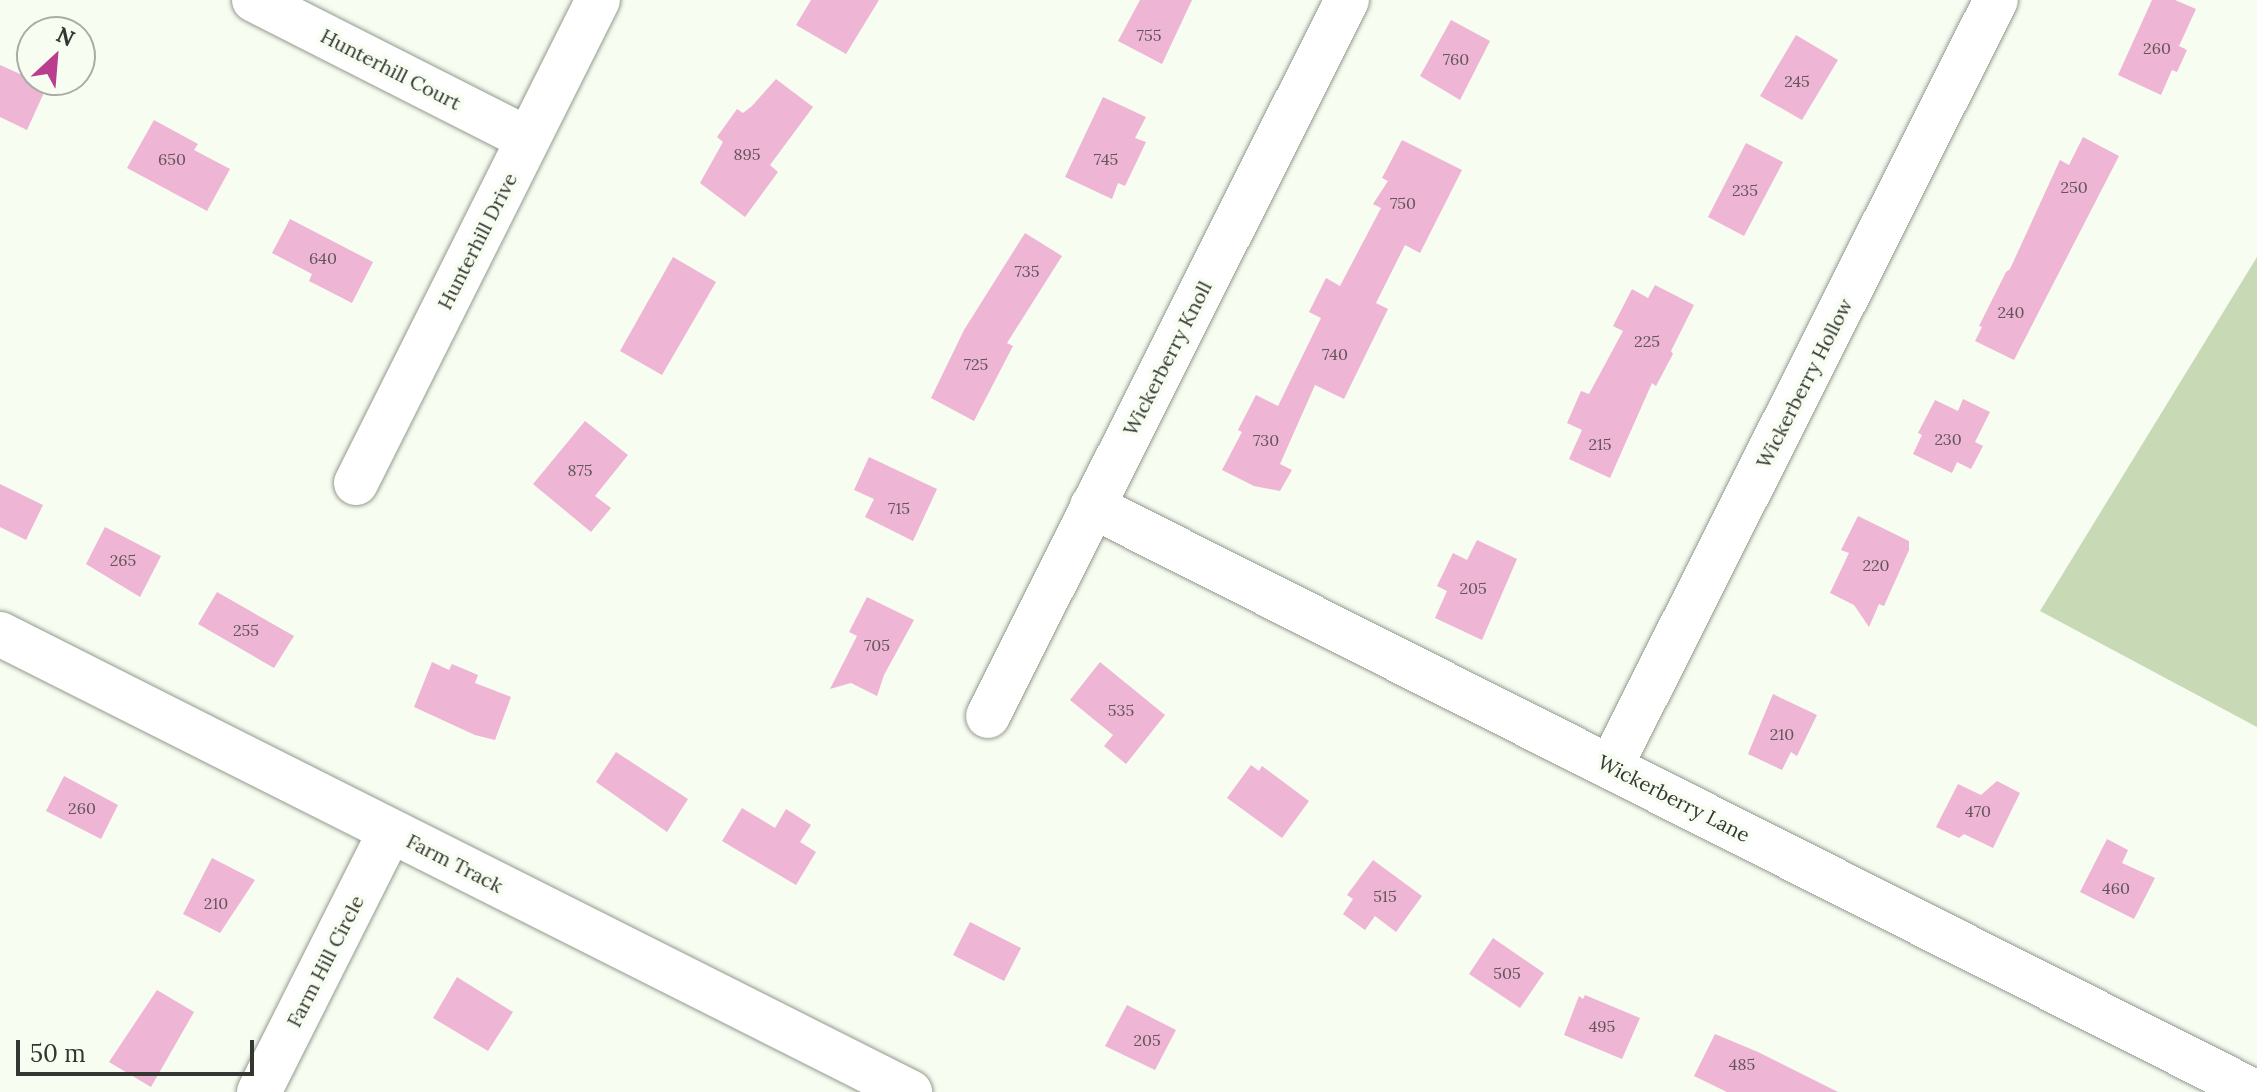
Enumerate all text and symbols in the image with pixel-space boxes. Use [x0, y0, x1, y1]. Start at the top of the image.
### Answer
north arrow [16, 16, 96, 96]
text: N [52, 20, 79, 53]
street label: Hunterhill Court [317, 23, 465, 115]
house number: 755 [1137, 25, 1161, 45]
house number: 260 [2143, 38, 2171, 58]
house number: 760 [1443, 49, 1469, 69]
house number: 245 [1784, 71, 1810, 91]
house number: 895 [734, 144, 760, 164]
house number: 650 [158, 149, 186, 169]
house number: 745 [1094, 149, 1118, 169]
street label: Hunterhill Drive [432, 169, 522, 313]
house number: 250 [2060, 177, 2088, 197]
house number: 235 [1732, 180, 1758, 200]
house number: 750 [1390, 193, 1416, 213]
house number: 640 [309, 248, 337, 268]
house number: 735 [1014, 261, 1040, 281]
street label: Wickerberry Knoll [1118, 277, 1216, 439]
street label: Wickerberry Hollow [1751, 294, 1857, 472]
house number: 240 [1998, 302, 2024, 322]
house number: 225 [1634, 331, 1660, 351]
house number: 740 [1322, 344, 1348, 364]
house number: 725 [964, 354, 988, 374]
house number: 230 [1934, 429, 1962, 449]
house number: 730 [1253, 430, 1279, 450]
house number: 215 [1588, 434, 1612, 454]
house number: 875 [567, 460, 593, 480]
house number: 715 [888, 498, 910, 518]
house number: 265 [110, 550, 136, 570]
house number: 220 [1862, 555, 1890, 575]
house number: 205 [1459, 578, 1487, 598]
house number: 255 [233, 620, 259, 640]
house number: 705 [864, 635, 890, 655]
house number: 535 [1108, 700, 1134, 720]
house number: 210 [1770, 724, 1794, 744]
street label: Wickerberry Lane [1594, 749, 1754, 847]
house number: 260 [68, 798, 96, 818]
house number: 470 [1965, 801, 1991, 821]
street label: Farm Track [403, 828, 507, 898]
house number: 460 [2102, 878, 2130, 898]
house number: 515 [1373, 886, 1397, 906]
street label: Farm Hill Circle [281, 891, 369, 1031]
house number: 210 [204, 893, 228, 913]
house number: 505 [1493, 963, 1521, 983]
house number: 495 [1589, 1016, 1615, 1036]
scale bar [20, 1024, 258, 1074]
house number: 205 [1133, 1030, 1161, 1050]
text: 50 m [30, 1038, 86, 1069]
house number: 485 [1729, 1054, 1755, 1074]

